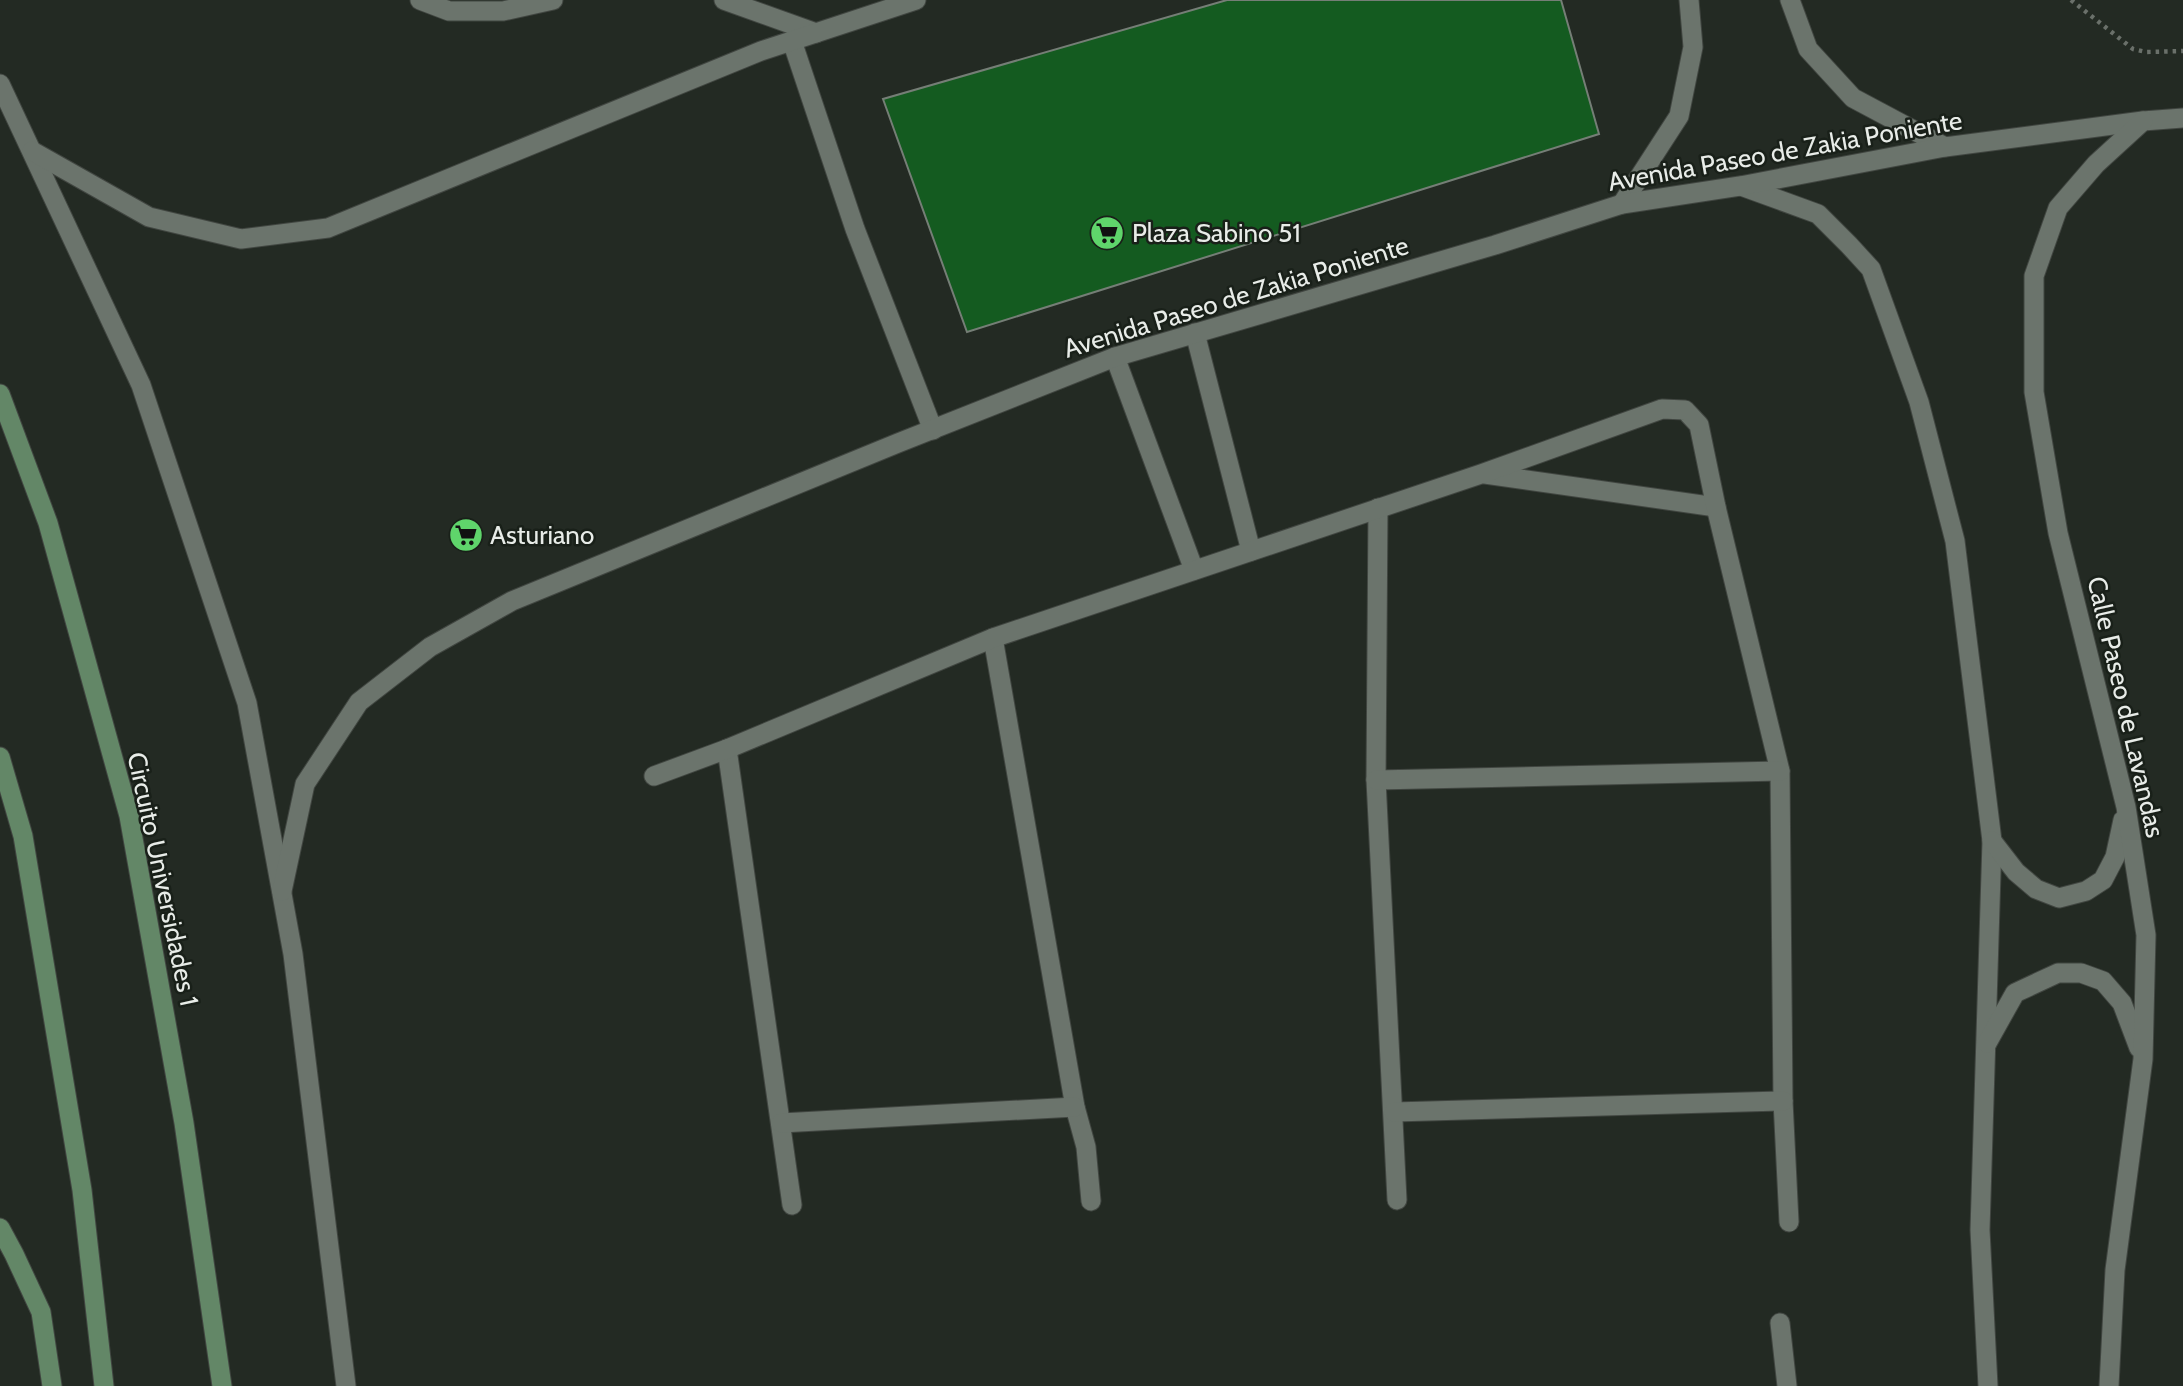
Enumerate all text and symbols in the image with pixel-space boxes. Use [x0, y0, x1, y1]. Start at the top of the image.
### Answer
street label: Avenida Paseo de Zakia Poniente [1605, 104, 1965, 198]
supermarket icon: Plaza Sabino 51 [1088, 214, 1126, 252]
place label: Plaza Sabino 51 [1132, 217, 1301, 249]
street label: Avenida Paseo de Zakia Poniente [1060, 229, 1412, 365]
supermarket icon: Asturiano [447, 516, 485, 554]
place label: Asturiano [490, 519, 594, 551]
street label: Calle Paseo de Lavandas [2080, 573, 2172, 841]
street label: Circuito Universidades 1 [120, 749, 206, 1009]

